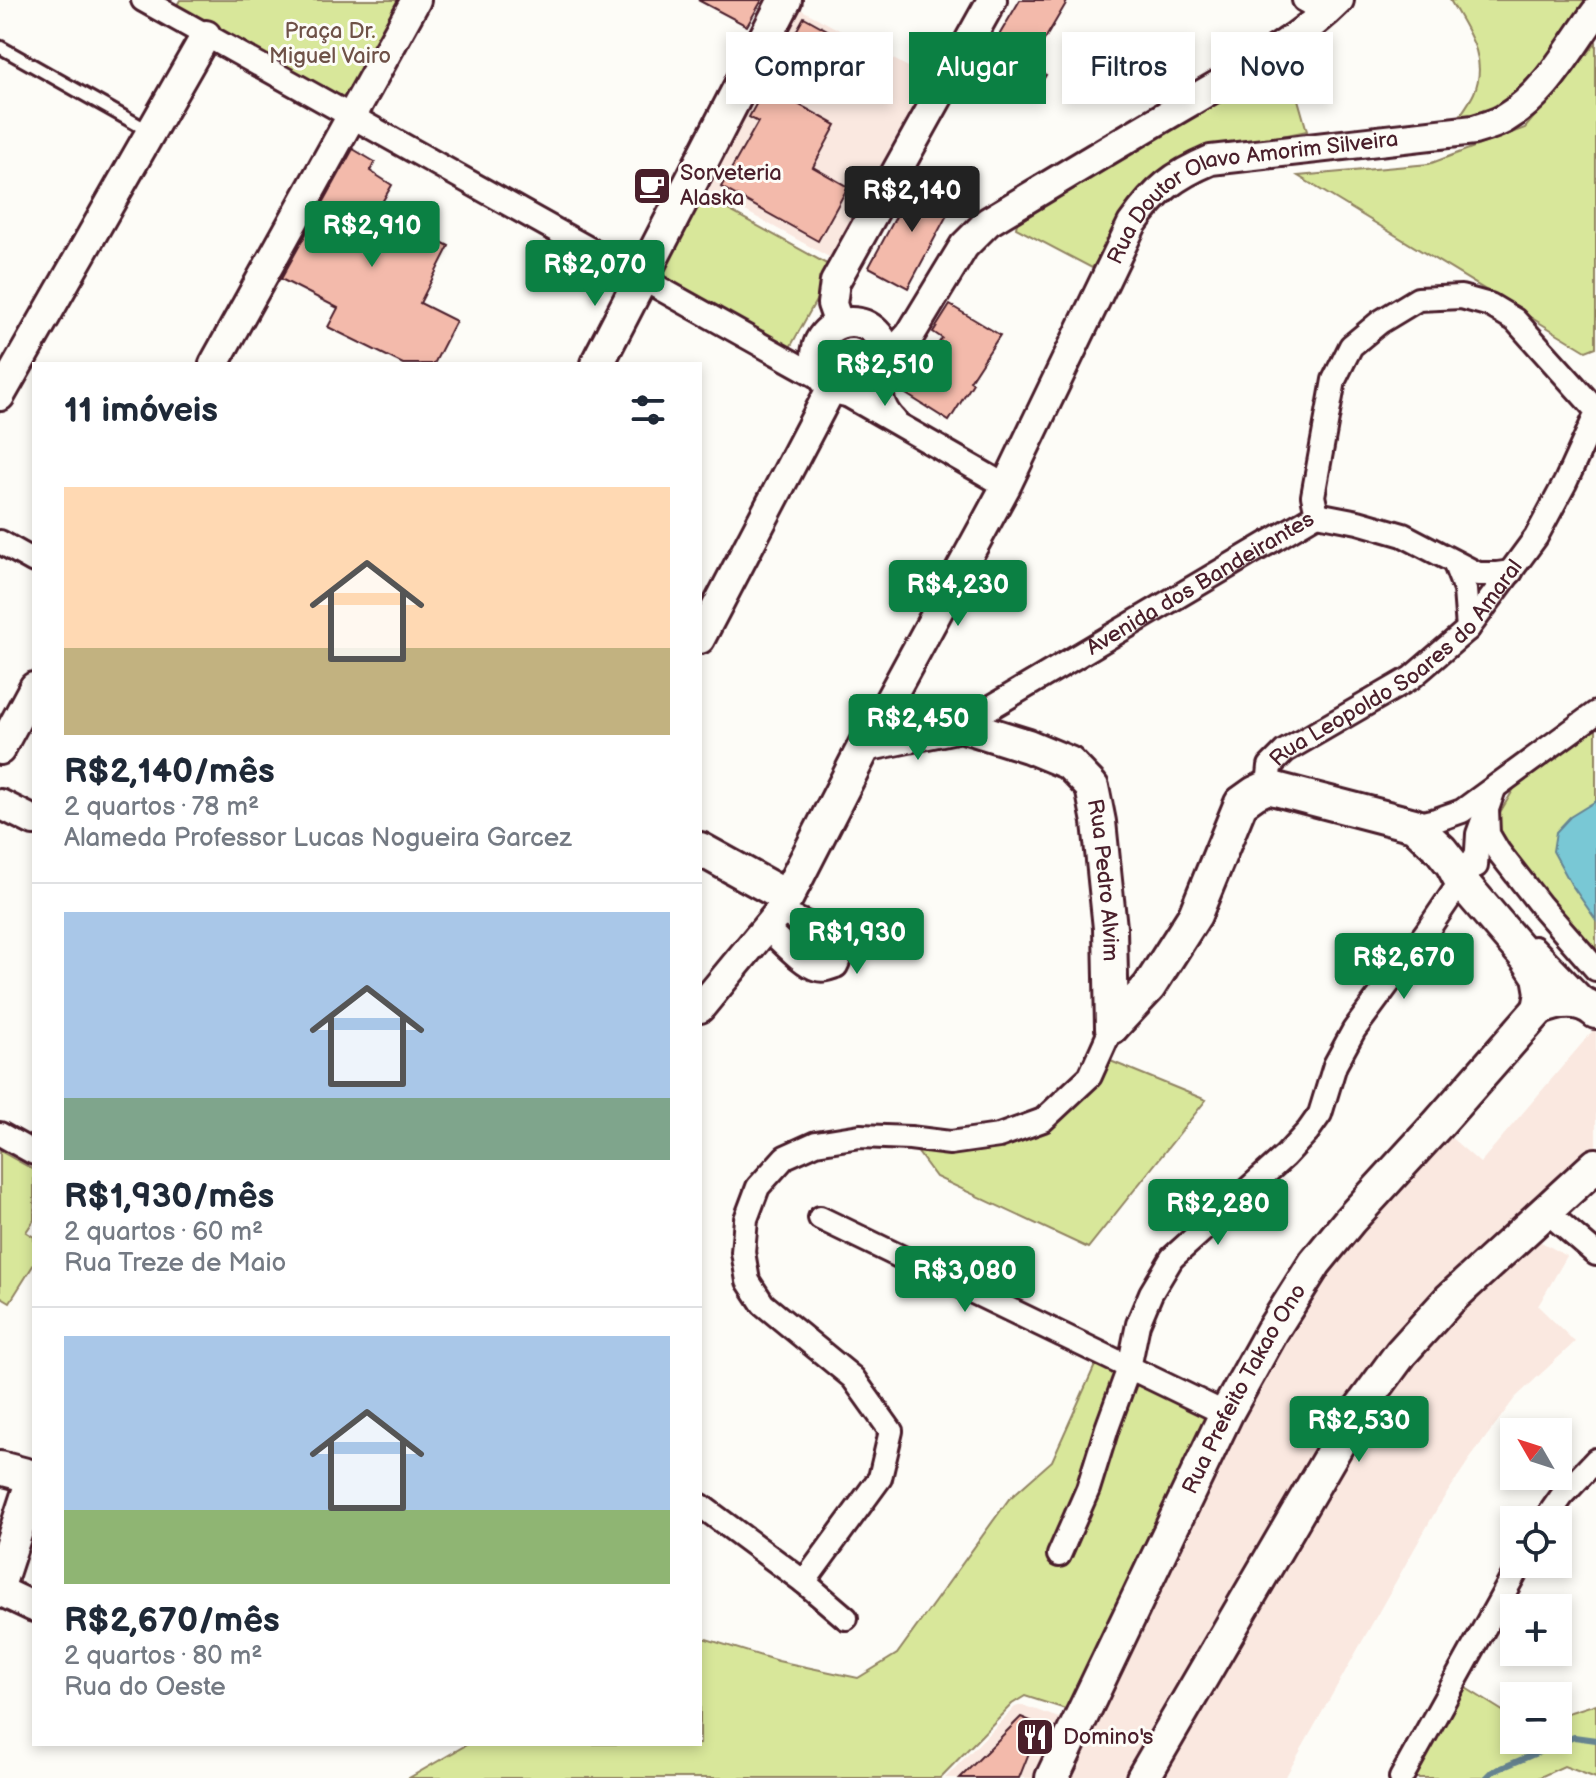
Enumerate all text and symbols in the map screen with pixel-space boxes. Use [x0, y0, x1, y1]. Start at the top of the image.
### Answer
park label: Praça Dr. Miguel Vairo [269, 18, 391, 70]
chip: Comprar [726, 32, 893, 104]
chip: Alugar [909, 32, 1046, 104]
chip: Filtros [1062, 32, 1195, 104]
chip: Novo [1211, 32, 1333, 104]
street label: Rua Doutor Olavo Amorim Silveira [1101, 125, 1400, 269]
place label: Sorveteria Alaska [680, 160, 782, 212]
cafe icon: Sorveteria Alaska [631, 165, 673, 207]
pin: R$2,140 [838, 166, 986, 234]
text: R$2,140 [863, 176, 961, 207]
pin: R$2,910 [298, 201, 446, 269]
text: R$2,910 [323, 211, 421, 242]
pin: R$2,070 [521, 240, 669, 308]
text: R$2,070 [543, 250, 647, 281]
pin: R$2,510 [811, 340, 959, 408]
text: R$2,510 [836, 350, 934, 381]
icon: filters [626, 388, 670, 432]
text: 11 imóveis [64, 390, 218, 431]
street label: Avenida dos Bandeirantes [1081, 505, 1319, 661]
icon: home [295, 539, 439, 683]
street label: Rua Leopoldo Soares do Amaral [1264, 554, 1528, 772]
pin: R$4,230 [884, 560, 1032, 628]
text: R$4,230 [907, 570, 1009, 601]
pin: R$2,450 [844, 694, 992, 762]
text: R$2,450 [867, 704, 969, 735]
text: R$2,140/mês [64, 751, 275, 792]
text: 2 quartos · 78 m² [64, 792, 259, 823]
street label: Rua Pedro Alvim [1081, 796, 1124, 961]
text: Alameda Professor Lucas Nogueira Garcez [64, 823, 572, 854]
pin: R$1,930 [783, 908, 931, 976]
text: R$1,930 [808, 918, 906, 949]
pin: R$2,670 [1330, 933, 1478, 1001]
text: R$2,670 [1353, 943, 1455, 974]
icon: home [295, 964, 439, 1108]
text: R$1,930/mês [64, 1176, 274, 1217]
pin: R$2,280 [1144, 1179, 1292, 1247]
text: R$2,280 [1166, 1189, 1270, 1220]
text: 2 quartos · 60 m² [64, 1217, 263, 1248]
pin: R$3,080 [891, 1246, 1039, 1314]
text: Rua Treze de Maio [64, 1248, 286, 1279]
text: R$3,080 [913, 1256, 1017, 1287]
street label: Rua Prefeito Takao Ono [1176, 1279, 1312, 1498]
icon: home [295, 1388, 439, 1532]
pin: R$2,530 [1285, 1396, 1433, 1464]
text: R$2,530 [1308, 1406, 1410, 1437]
north arrow [1500, 1418, 1572, 1490]
map controls [1500, 1418, 1572, 1754]
button: locate [1500, 1506, 1572, 1578]
button: + [1500, 1594, 1572, 1666]
text: R$2,670/mês [64, 1600, 280, 1641]
text: 2 quartos · 80 m² [64, 1641, 262, 1672]
text: Rua do Oeste [64, 1672, 226, 1703]
button: − [1500, 1682, 1572, 1754]
restaurant icon: Domino's [1014, 1716, 1056, 1758]
place label: Domino's [1063, 1724, 1154, 1751]

